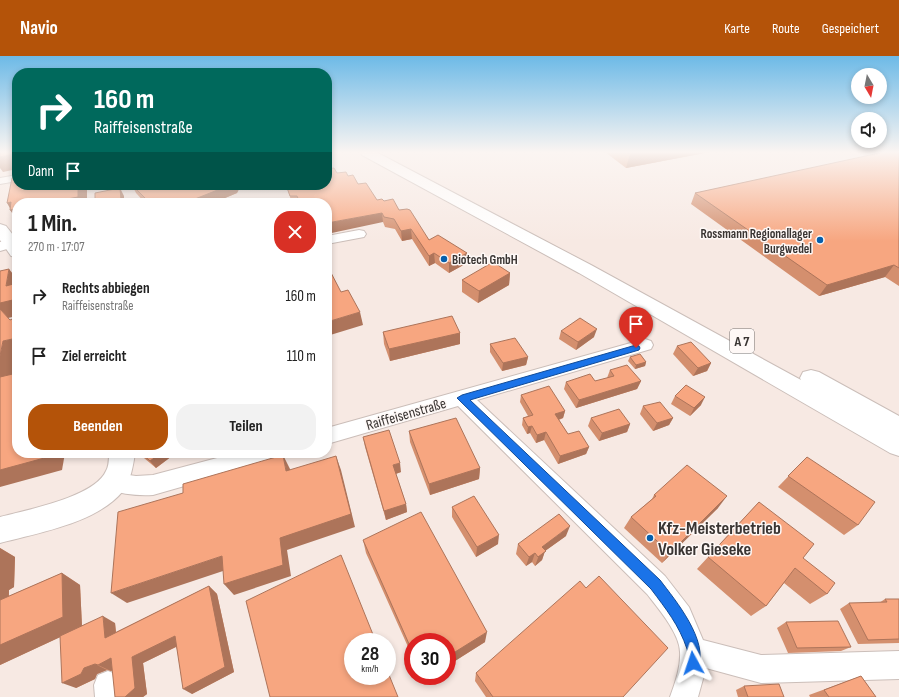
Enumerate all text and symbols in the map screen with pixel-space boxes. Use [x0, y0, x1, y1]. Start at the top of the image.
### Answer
text: Navio [20, 17, 58, 40]
text: Karte [724, 20, 750, 37]
text: Route [772, 20, 800, 37]
text: Gespeichert [822, 20, 879, 37]
north arrow [851, 68, 887, 104]
map controls [851, 68, 887, 148]
text: 160 m [94, 83, 154, 116]
icon: right [28, 84, 80, 136]
button: sound [851, 112, 887, 148]
text: Raiffeisenstraße [94, 117, 193, 138]
icon: arrive [62, 160, 84, 182]
text: Dann [28, 162, 54, 181]
text: 1 Min. [28, 209, 77, 238]
button: close [274, 211, 316, 253]
place label: Rossmann Regionallager Burgwedel [700, 226, 812, 257]
marker: Rossmann Regionallager Burgwedel [815, 235, 825, 245]
text: 270 m · 17:07 [28, 239, 85, 255]
place label: Biotech GmbH [452, 252, 518, 268]
marker: Biotech GmbH [439, 254, 449, 264]
text: Rechts abbiegen [62, 279, 150, 298]
icon: right [28, 285, 50, 307]
text: 160 m [285, 287, 316, 306]
text: Raiffeisenstraße [62, 298, 133, 314]
pin [619, 307, 653, 348]
icon: arrive [625, 313, 647, 335]
road number: A 7 [730, 329, 754, 353]
icon: arrive [28, 345, 50, 367]
text: Ziel erreicht [62, 347, 126, 366]
text: 110 m [287, 347, 316, 366]
street label: Raiffeisenstraße [364, 394, 448, 435]
button: Beenden [28, 404, 168, 450]
button: Teilen [176, 404, 316, 450]
place label: Kfz-Meisterbetrieb Volker Gieseke [658, 518, 781, 560]
marker: Kfz-Meisterbetrieb Volker Gieseke [645, 533, 655, 543]
speed limit sign: 30 [404, 633, 456, 685]
text: 28 [361, 642, 379, 666]
position arrow [672, 642, 714, 684]
text: km/h [361, 663, 379, 675]

